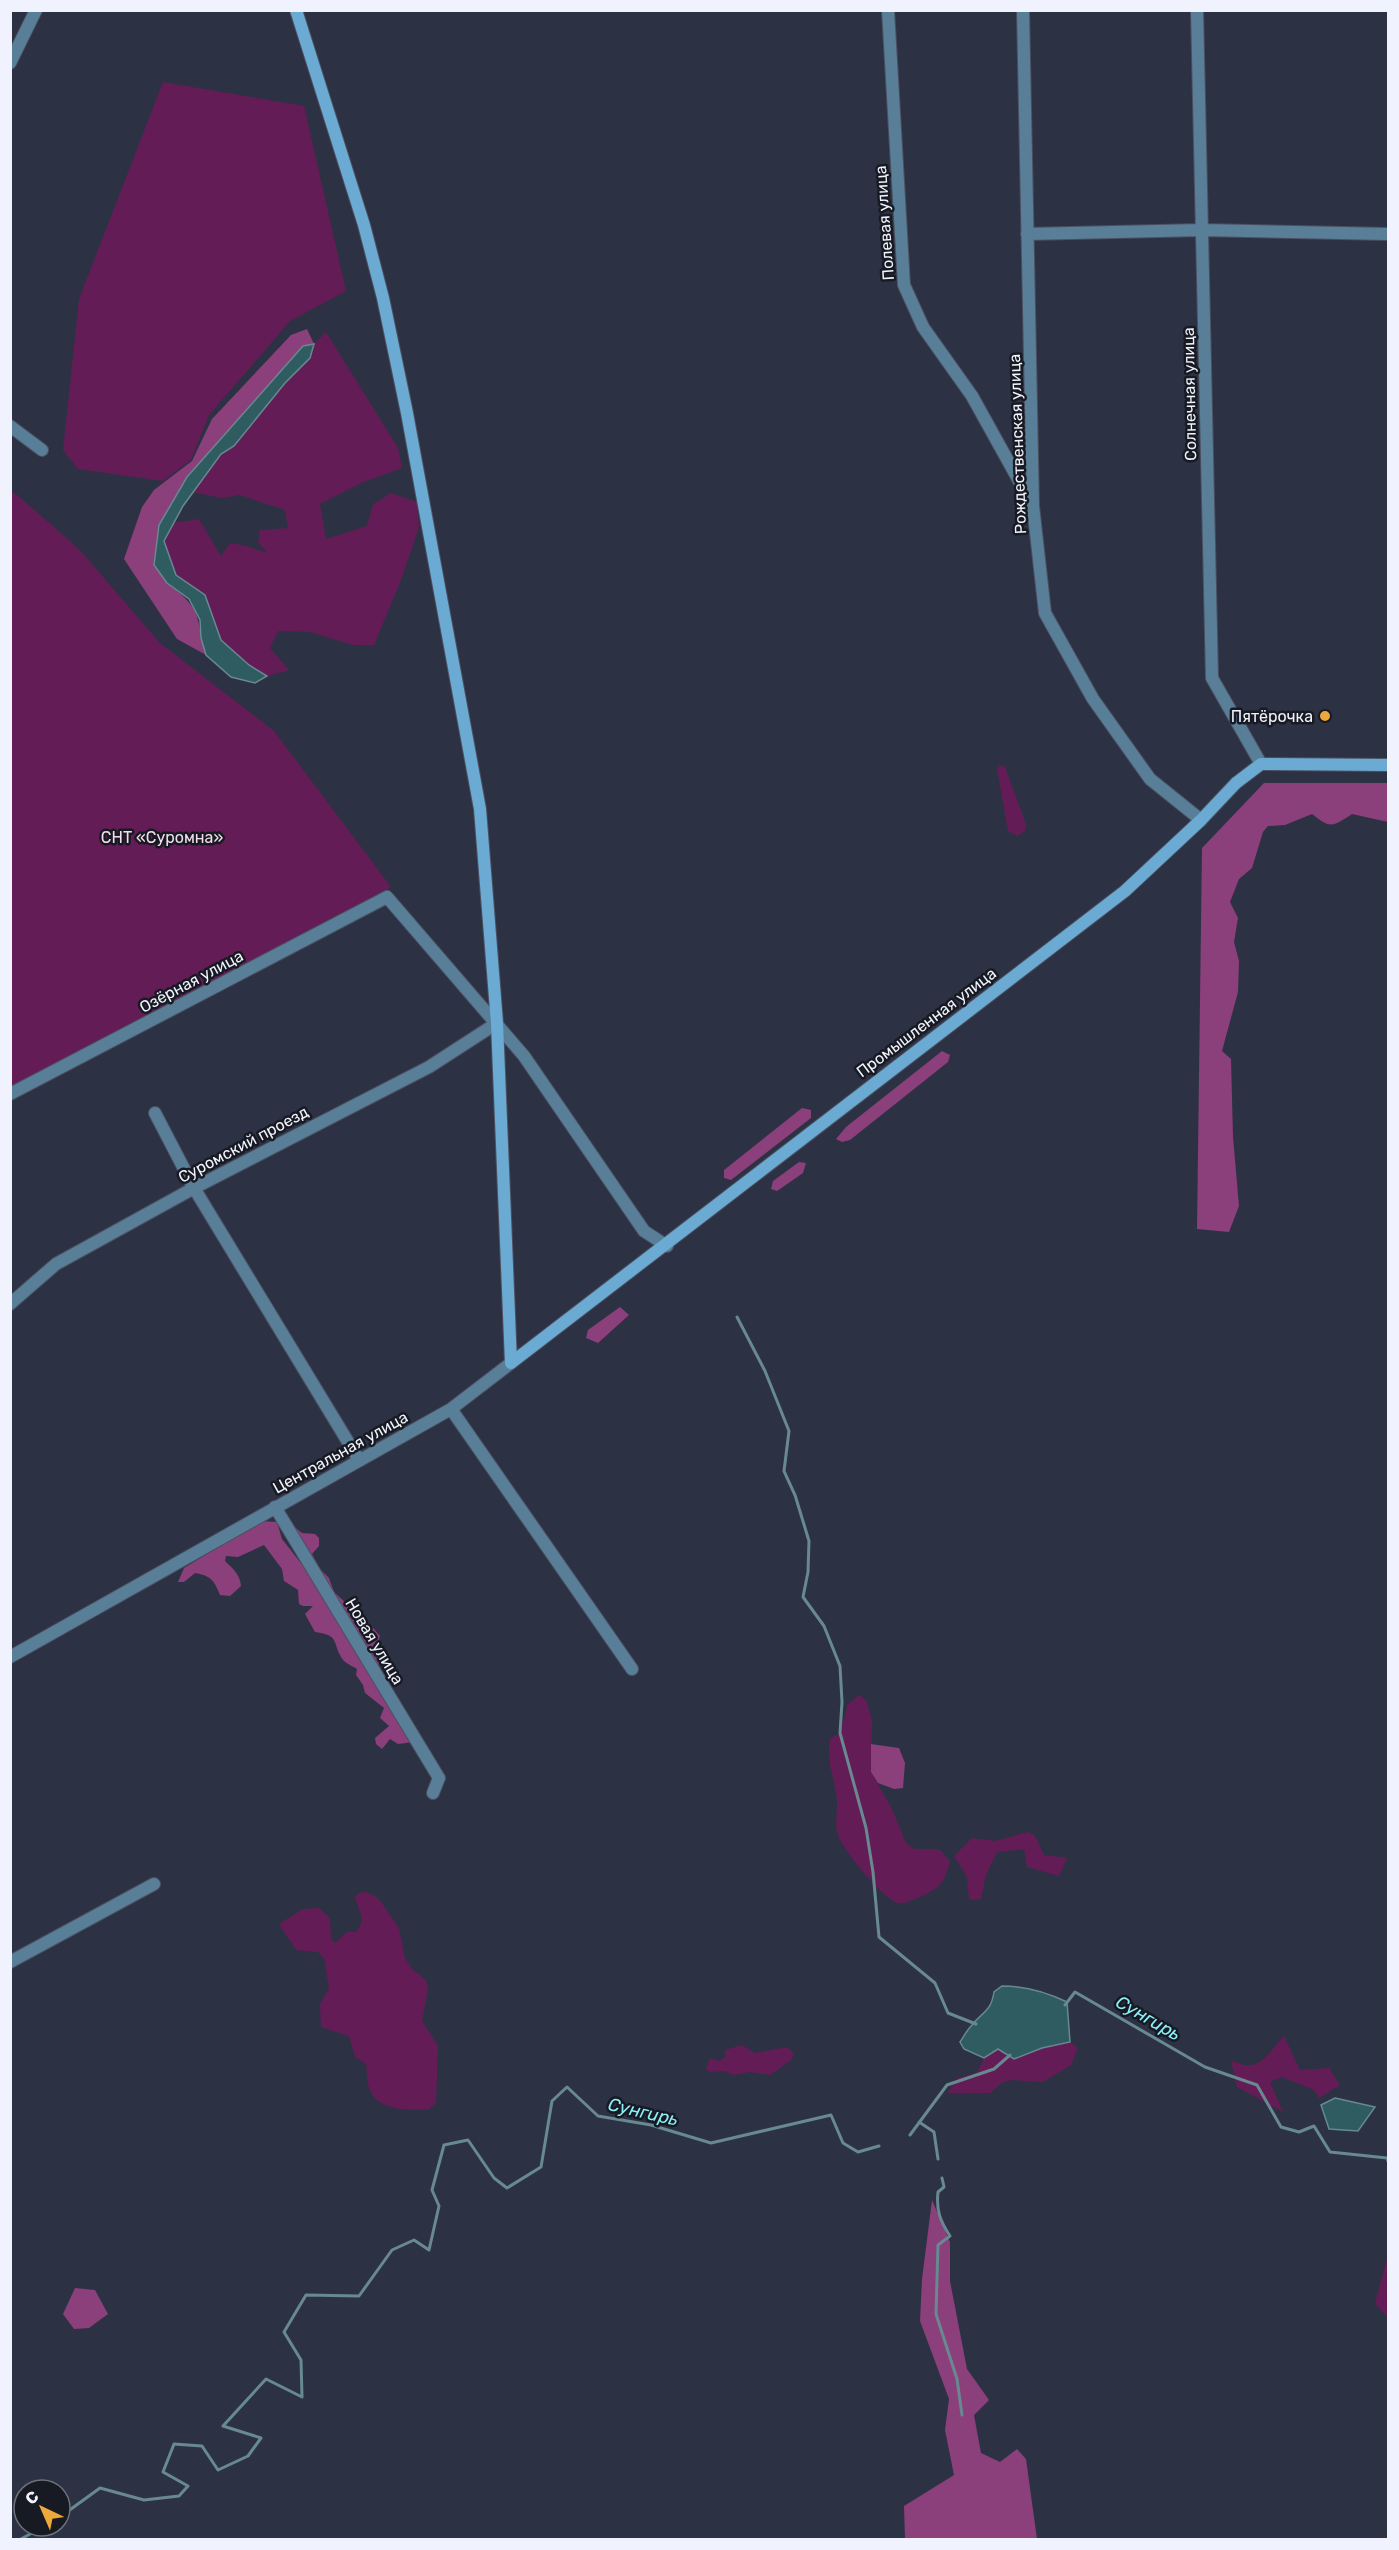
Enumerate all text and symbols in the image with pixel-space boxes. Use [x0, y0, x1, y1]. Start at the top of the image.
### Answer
street label: Полевая улица [871, 165, 898, 281]
street label: Солнечная улица [1179, 327, 1200, 461]
street label: Рождественская улица [1005, 354, 1030, 534]
place label: Пятёрочка [1231, 707, 1313, 726]
marker: Пятёрочка [1318, 709, 1332, 723]
park label: СНТ «Суромна» [101, 828, 223, 847]
street label: Озёрная улица [136, 946, 246, 1017]
street label: Промышленная улица [853, 964, 1000, 1081]
street label: Суромский проезд [175, 1102, 312, 1187]
street label: Центральная улица [269, 1407, 411, 1497]
street label: Новая улица [341, 1595, 408, 1688]
water label: Сунгирь [1112, 1991, 1184, 2045]
water label: Сунгирь [606, 2093, 680, 2131]
north arrow [12, 2478, 72, 2538]
text: С [21, 2487, 43, 2508]

